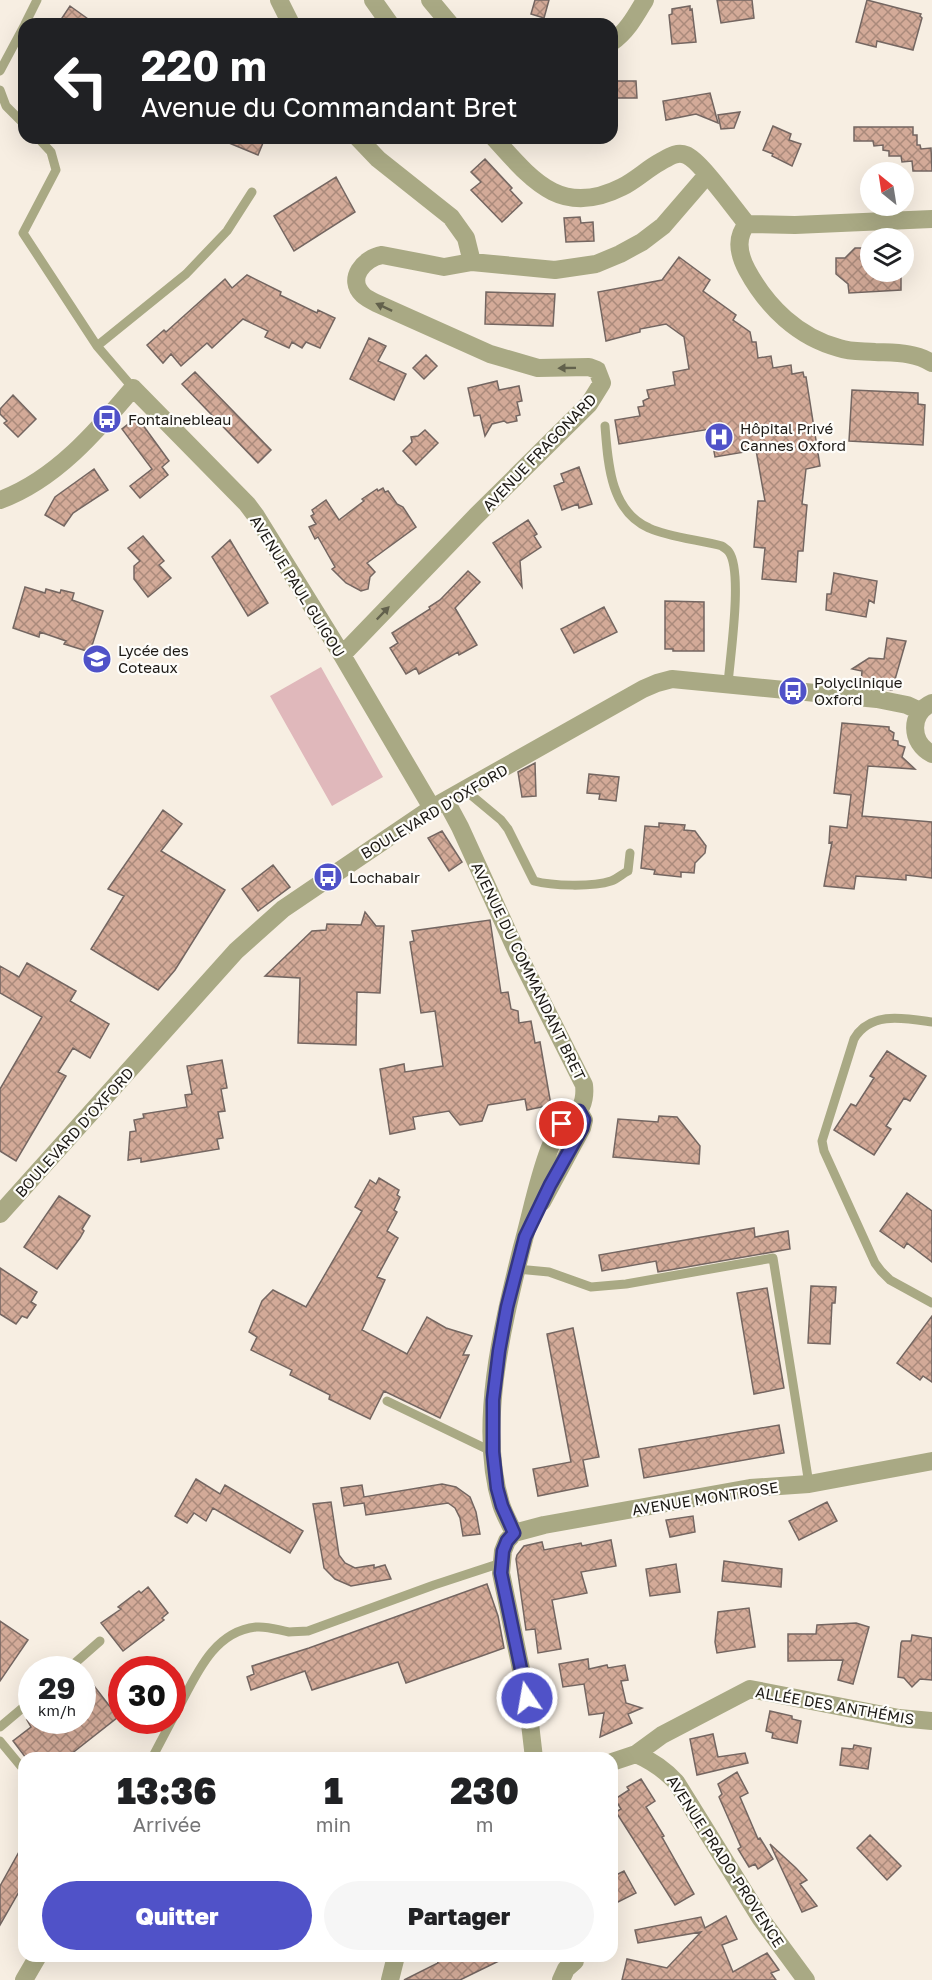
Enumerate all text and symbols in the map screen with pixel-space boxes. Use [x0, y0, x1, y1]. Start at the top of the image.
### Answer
text: 220 m [141, 40, 267, 90]
icon: left [42, 42, 120, 120]
text: Avenue du Commandant Bret [141, 91, 518, 123]
north arrow [860, 162, 914, 216]
map controls [860, 162, 914, 282]
button: layers [860, 228, 914, 282]
one-way arrow [376, 303, 393, 312]
one-way arrow [558, 363, 577, 373]
street label: AVENUE FRAGONARD [478, 390, 600, 514]
bus stop icon: Fontainebleau [91, 403, 123, 435]
place label: Fontainebleau [128, 410, 231, 428]
place label: Hôpital Privé Cannes Oxford [740, 419, 846, 454]
hospital icon: Hôpital Privé Cannes Oxford [703, 421, 735, 453]
street label: AVENUE PAUL GUIGOU [247, 512, 349, 660]
one-way arrow [375, 607, 389, 621]
place label: Lycée des Coteaux [118, 641, 189, 676]
school or university icon: Lycée des Coteaux [81, 643, 113, 675]
place label: Polyclinique Oxford [814, 673, 903, 708]
bus stop icon: Polyclinique Oxford [777, 675, 809, 707]
street label: BOULEVARD D'OXFORD [357, 760, 511, 862]
street label: AVENUE DU COMMANDANT BRET [468, 859, 590, 1083]
bus stop icon: Lochabair [312, 861, 344, 893]
place label: Lochabair [349, 868, 420, 886]
street label: BOULEVARD D'OXFORD [11, 1063, 137, 1201]
pin [536, 1098, 587, 1149]
icon: arrive [545, 1107, 578, 1140]
street label: AVENUE MONTROSE [631, 1478, 779, 1518]
speed limit sign: 30 [108, 1656, 186, 1734]
position arrow [495, 1666, 559, 1730]
text: 29 [38, 1670, 76, 1706]
street label: ALLÉE DES ANTHÉMIS [754, 1682, 916, 1728]
text: km/h [38, 1701, 76, 1719]
text: 13:36 [117, 1769, 217, 1812]
text: 1 [324, 1769, 343, 1812]
text: 230 [450, 1769, 519, 1812]
street label: AVENUE PRADO-PROVENCE [664, 1772, 788, 1950]
text: Arrivée [133, 1812, 201, 1836]
text: min [316, 1812, 351, 1836]
text: m [476, 1812, 493, 1836]
button: Quitter [42, 1881, 312, 1950]
button: Partager [324, 1881, 594, 1950]

